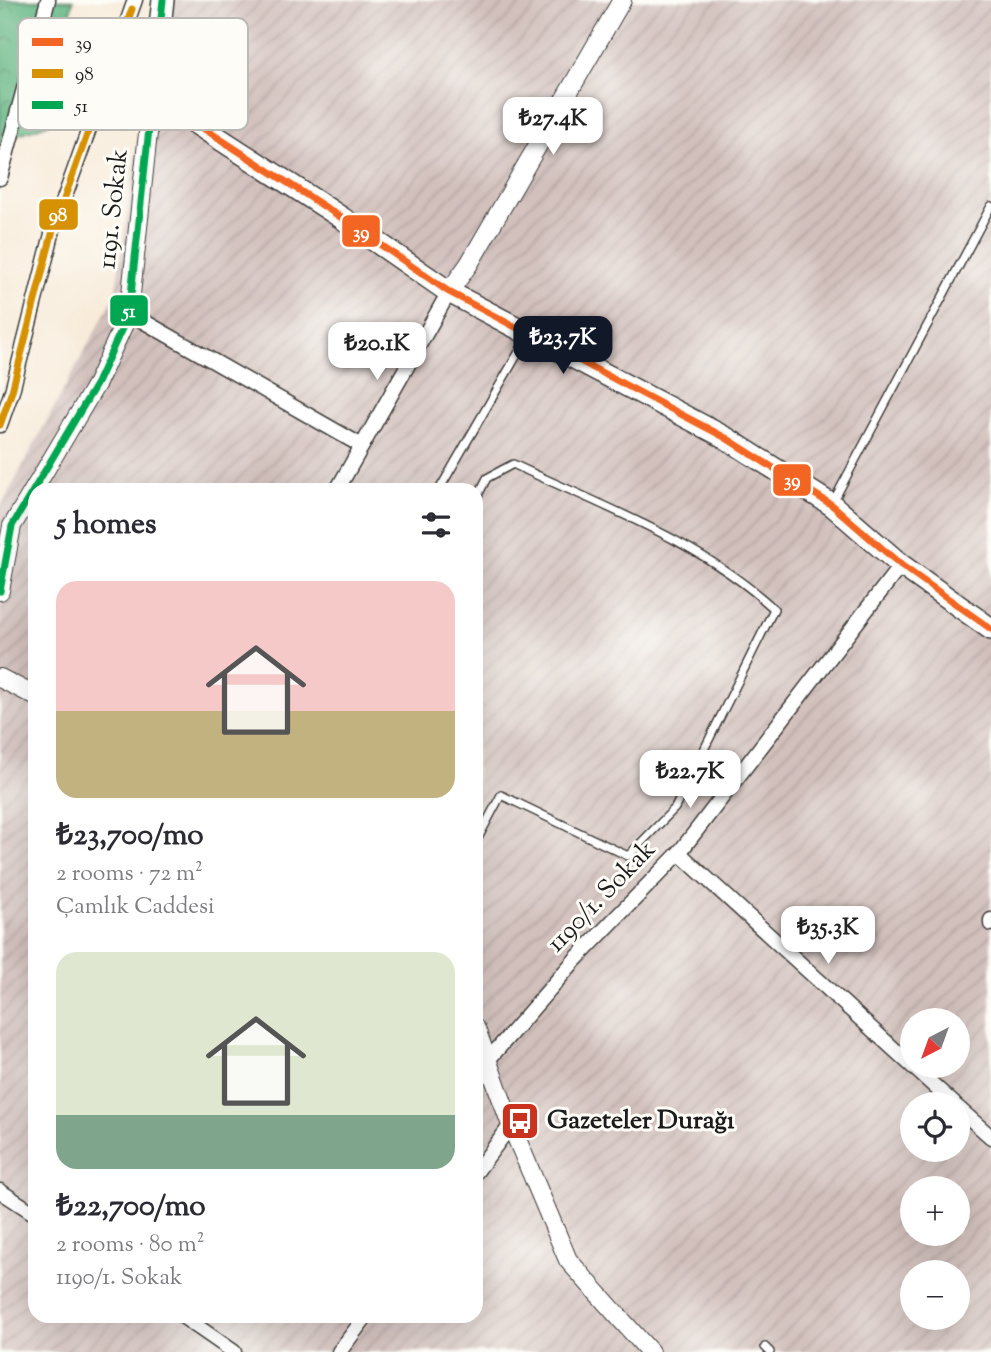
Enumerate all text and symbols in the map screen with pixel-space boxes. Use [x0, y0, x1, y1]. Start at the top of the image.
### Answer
legend [18, 18, 248, 130]
text: 39 [75, 31, 92, 58]
text: 98 [75, 62, 94, 89]
text: 51 [74, 94, 88, 121]
pin: ₺27.4K [496, 97, 610, 157]
text: ₺27.4K [519, 103, 587, 136]
street label: 1191. Sokak [89, 147, 139, 271]
line badge: 98 [38, 198, 79, 231]
text: 98 [49, 203, 68, 230]
line badge: 39 [341, 214, 381, 248]
text: 39 [353, 220, 369, 247]
line badge: 51 [109, 294, 149, 327]
text: 51 [121, 299, 136, 326]
pin: ₺23.7K [506, 316, 620, 376]
pin: ₺20.1K [320, 322, 434, 382]
text: ₺23.7K [529, 322, 597, 355]
text: ₺20.1K [344, 328, 410, 361]
line badge: 39 [772, 463, 812, 497]
text: 39 [784, 468, 800, 495]
text: 5 homes [56, 504, 157, 547]
icon: filters [417, 506, 455, 544]
icon: home [193, 627, 319, 753]
pin: ₺22.7K [633, 750, 747, 810]
text: ₺22.7K [656, 756, 724, 789]
text: ₺23,700/mo [56, 815, 204, 858]
street label: 1190/1. Sokak [539, 833, 665, 961]
text: 2 rooms · 72 m² [56, 858, 203, 891]
text: Çamlık Caddesi [56, 891, 215, 924]
pin: ₺35.3K [771, 906, 885, 966]
text: ₺35.3K [797, 912, 859, 945]
icon: home [193, 998, 319, 1124]
north arrow [900, 1008, 970, 1078]
map controls [900, 1008, 970, 1330]
button: locate [900, 1092, 970, 1162]
bus stop icon: Gazeteler Durağı [499, 1100, 541, 1142]
place label: Gazeteler Durağı [547, 1103, 735, 1140]
button: + [900, 1176, 970, 1246]
text: ₺22,700/mo [56, 1186, 206, 1229]
text: 2 rooms · 80 m² [56, 1229, 204, 1262]
button: − [900, 1260, 970, 1330]
text: 1190/1. Sokak [56, 1262, 183, 1295]

